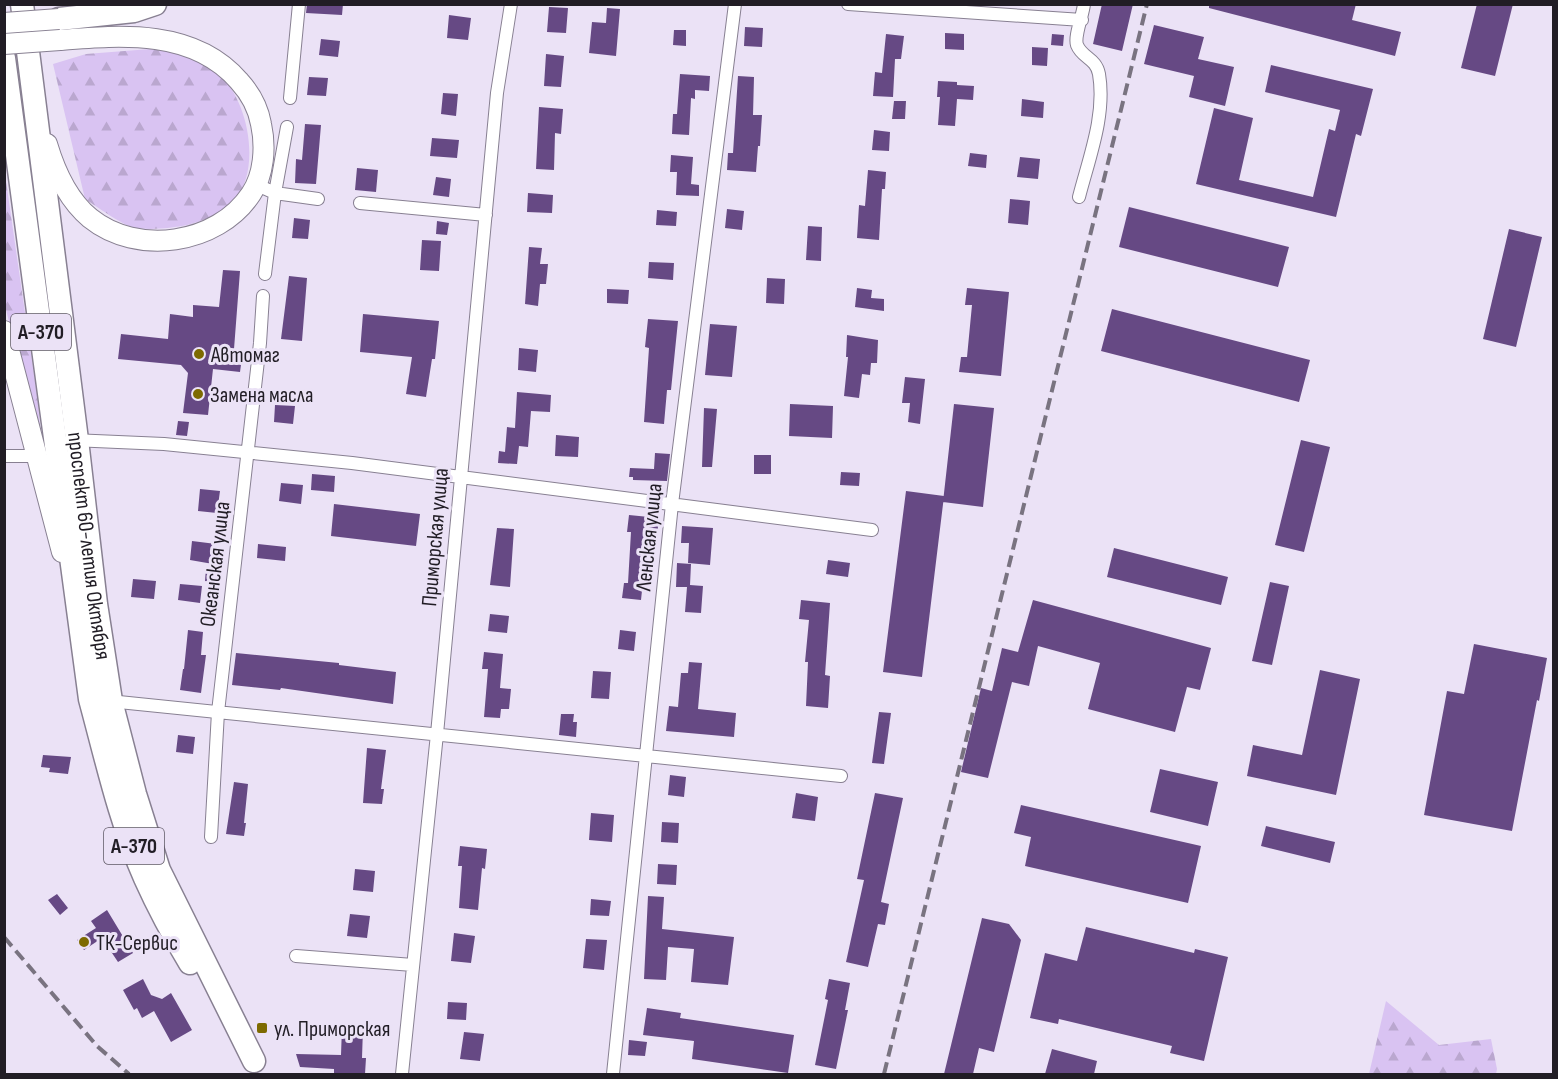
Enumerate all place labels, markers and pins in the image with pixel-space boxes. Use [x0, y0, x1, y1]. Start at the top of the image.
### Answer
place label: Автомаг [210, 342, 280, 369]
marker: Автомаг [192, 347, 206, 361]
place label: Замена масла [210, 382, 313, 409]
marker: Замена масла [191, 387, 205, 401]
place label: ТК-Сервис [96, 930, 178, 957]
marker: ТК-Сервис [77, 935, 91, 949]
place label: ул. Приморская [274, 1016, 390, 1043]
marker: ул. Приморская [255, 1021, 269, 1035]

